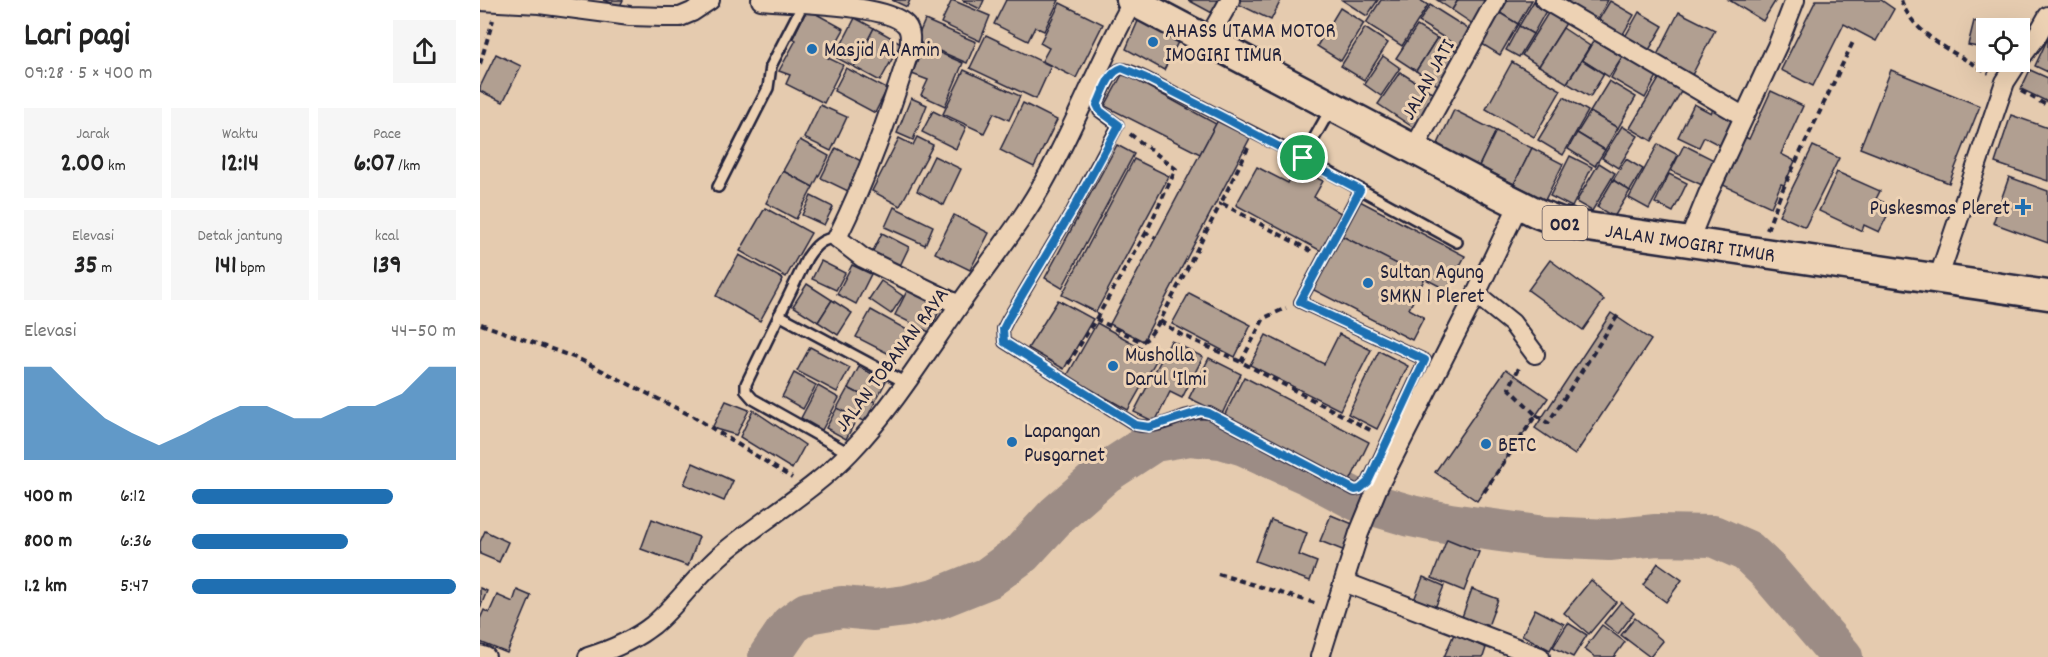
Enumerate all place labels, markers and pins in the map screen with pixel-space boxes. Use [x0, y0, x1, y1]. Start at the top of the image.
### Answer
place label: AHASS UTAMA MOTOR IMOGIRI TIMUR [1165, 18, 1336, 72]
marker: AHASS UTAMA MOTOR IMOGIRI TIMUR [1146, 35, 1160, 49]
place label: Masjid Al Amin [824, 37, 940, 67]
marker: Masjid Al Amin [805, 42, 819, 56]
pin [1277, 132, 1328, 183]
place label: Puskesmas Pleret [1869, 195, 2010, 225]
marker: Puskesmas Pleret [2014, 198, 2032, 216]
place label: Sultan Agung SMKN 1 Pleret [1380, 259, 1485, 313]
marker: Sultan Agung SMKN 1 Pleret [1361, 276, 1375, 290]
place label: Musholla Darul 'Ilmi [1125, 342, 1206, 396]
marker: Musholla Darul 'Ilmi [1106, 359, 1120, 373]
place label: Lapangan Pusgarnet [1024, 418, 1105, 472]
place label: BETC [1498, 432, 1536, 462]
marker: Lapangan Pusgarnet [1005, 435, 1019, 449]
marker: BETC [1479, 437, 1493, 451]

